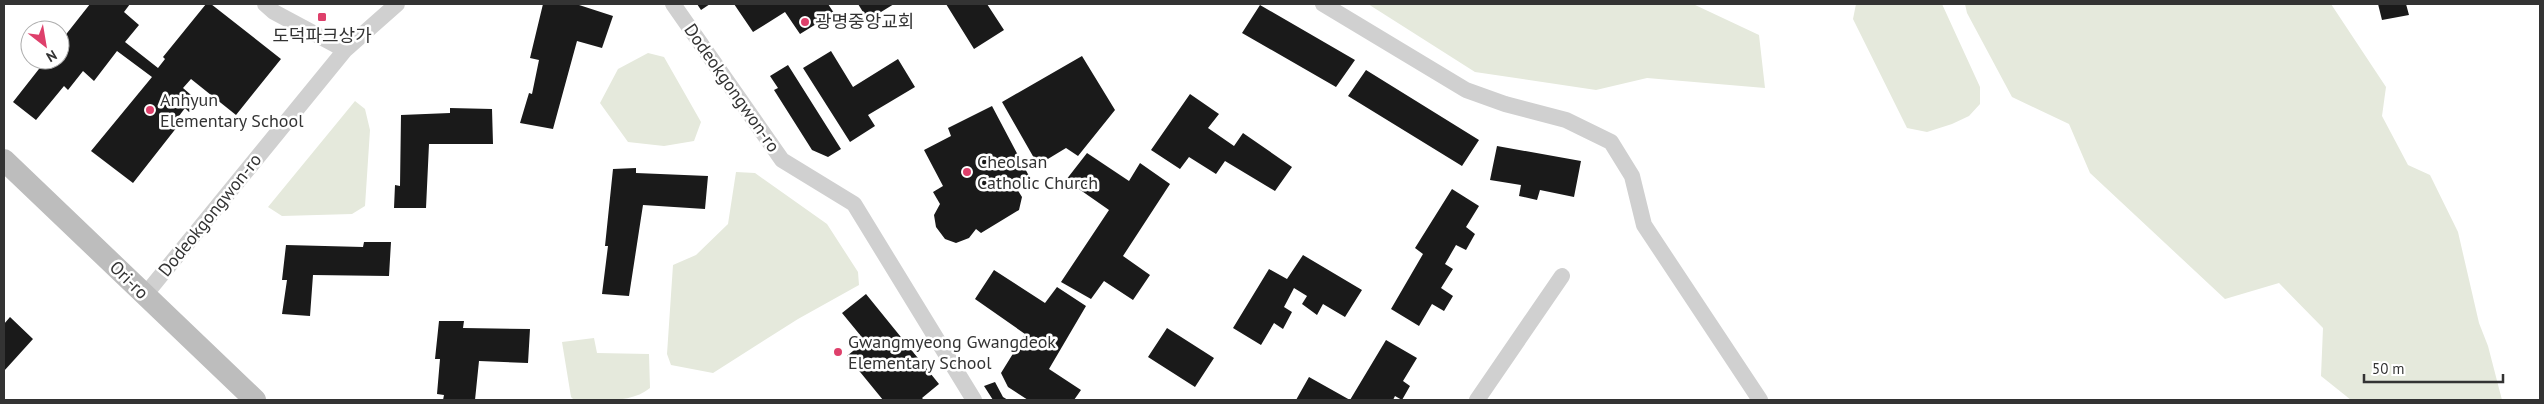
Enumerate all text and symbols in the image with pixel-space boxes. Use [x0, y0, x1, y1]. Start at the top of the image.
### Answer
place label: 광명중앙교회 [815, 10, 914, 33]
marker: 도덕파크상가 [316, 11, 328, 23]
marker: 광명중앙교회 [799, 16, 811, 28]
street label: Dodeokgongwon-ro [679, 19, 785, 156]
north arrow [20, 20, 70, 70]
place label: 도덕파크상가 [272, 24, 372, 47]
text: N [43, 46, 60, 66]
place label: Anhyun Elementary School [160, 88, 304, 132]
marker: Anhyun Elementary School [144, 104, 156, 116]
street label: Dodeokgongwon-ro [153, 149, 266, 281]
place label: Cheolsan Catholic Church [977, 150, 1098, 194]
marker: Cheolsan Catholic Church [961, 166, 973, 178]
street label: Ori-ro [105, 256, 154, 304]
place label: Gwangmyeong Gwangdeok Elementary School [848, 330, 1056, 374]
marker: Gwangmyeong Gwangdeok Elementary School [832, 346, 844, 358]
scale bar [2364, 352, 2503, 384]
text: 50 m [2372, 359, 2405, 378]

